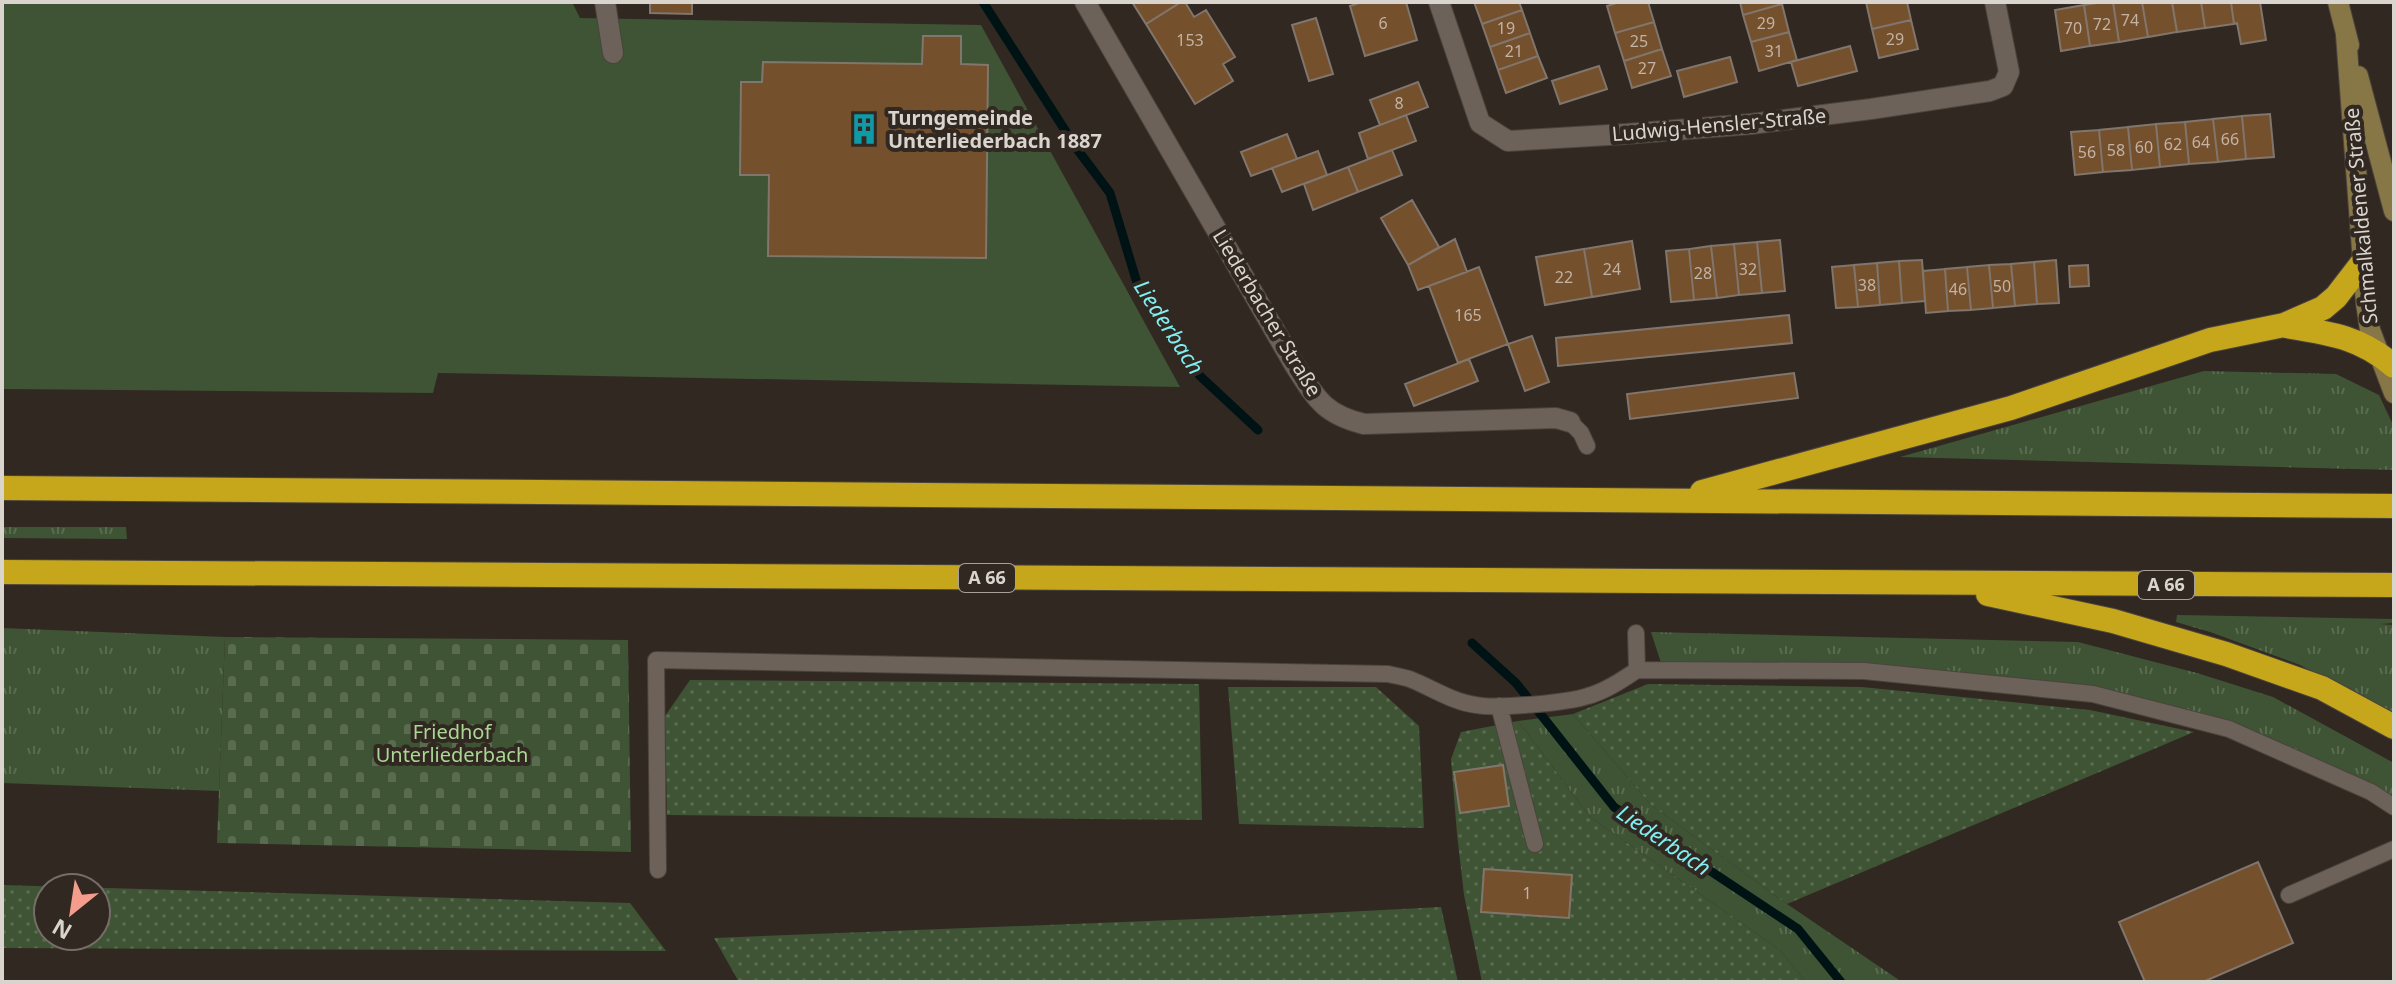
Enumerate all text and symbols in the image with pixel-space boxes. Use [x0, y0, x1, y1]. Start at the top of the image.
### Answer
house number: 74 [2121, 9, 2139, 31]
house number: 6 [1378, 12, 1388, 34]
house number: 29 [1757, 12, 1775, 34]
house number: 72 [2093, 13, 2111, 35]
house number: 19 [1497, 17, 1515, 39]
house number: 70 [2064, 17, 2082, 39]
house number: 29 [1886, 28, 1904, 50]
house number: 153 [1176, 29, 1204, 51]
house number: 25 [1630, 30, 1648, 52]
house number: 21 [1505, 40, 1523, 62]
house number: 31 [1765, 40, 1783, 62]
house number: 27 [1638, 57, 1656, 79]
house number: 8 [1394, 92, 1404, 114]
street label: Ludwig-Hensler-Straße [1611, 102, 1827, 147]
place label: Turngemeinde Unterliederbach 1887 [888, 104, 1102, 154]
street label: Schmalkaldener Straße [2338, 107, 2383, 325]
building icon: Turngemeinde Unterliederbach 1887 [847, 112, 881, 146]
house number: 66 [2221, 128, 2239, 150]
house number: 64 [2192, 131, 2210, 153]
house number: 62 [2164, 133, 2182, 155]
house number: 60 [2135, 136, 2153, 158]
house number: 58 [2107, 139, 2125, 161]
house number: 56 [2078, 141, 2096, 163]
street label: Liederbacher Straße [1207, 224, 1328, 401]
house number: 24 [1603, 258, 1621, 280]
house number: 32 [1739, 258, 1757, 280]
house number: 28 [1694, 262, 1712, 284]
house number: 22 [1555, 266, 1573, 288]
water label: Liederbach [1128, 273, 1212, 380]
house number: 38 [1858, 274, 1876, 296]
house number: 50 [1993, 275, 2011, 297]
house number: 46 [1949, 278, 1967, 300]
house number: 165 [1454, 304, 1482, 326]
road number: A 66 [959, 564, 1015, 592]
road number: A 66 [2138, 571, 2194, 599]
park label: Friedhof Unterliederbach [376, 718, 528, 768]
water label: Liederbach [1612, 797, 1718, 882]
north arrow [32, 872, 112, 952]
house number: 1 [1522, 882, 1532, 904]
text: N [46, 913, 77, 948]

